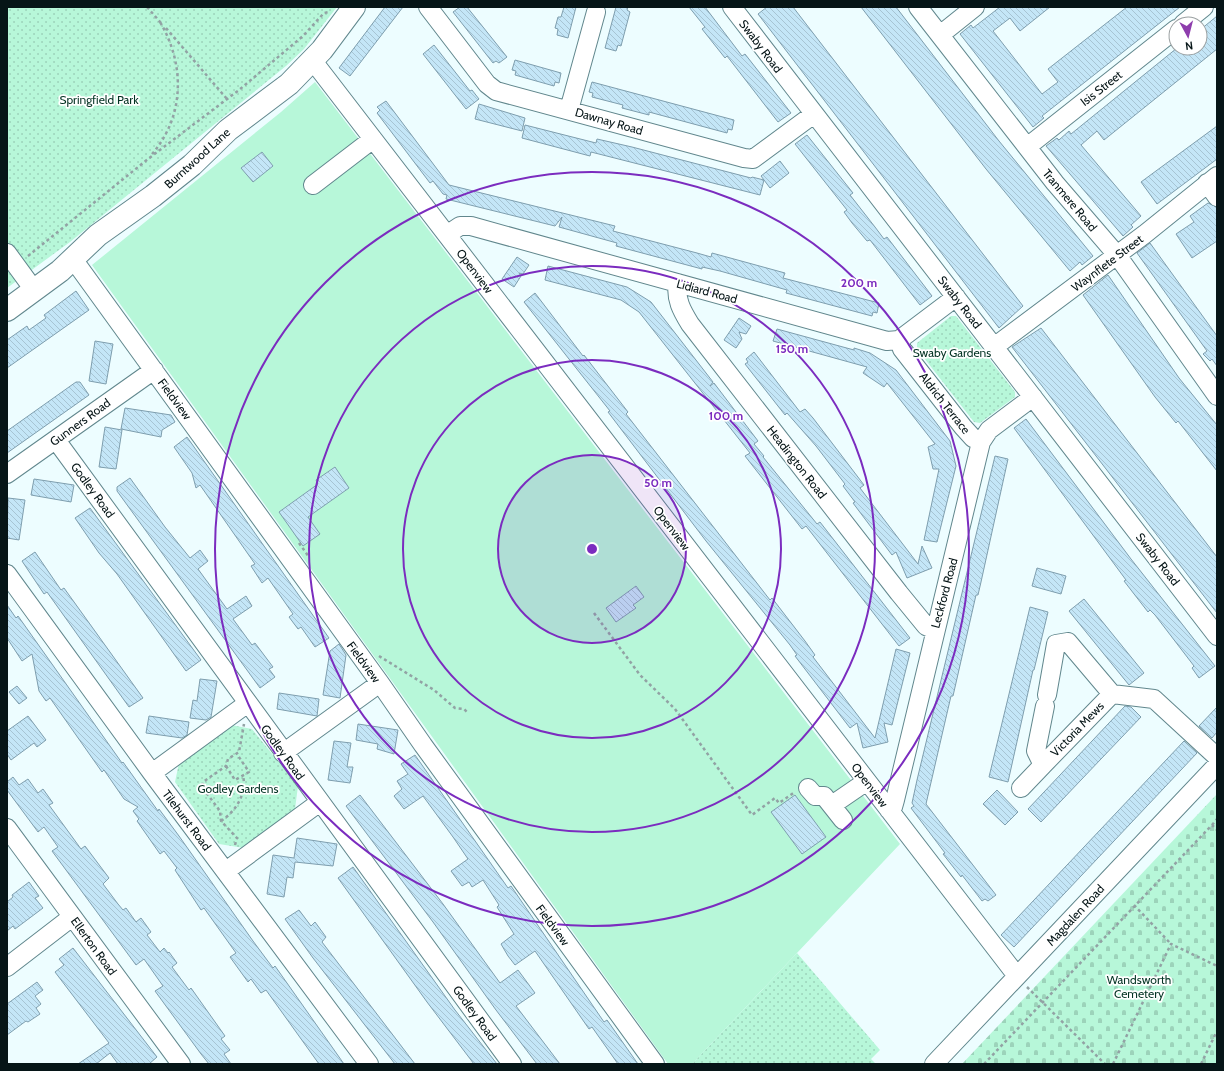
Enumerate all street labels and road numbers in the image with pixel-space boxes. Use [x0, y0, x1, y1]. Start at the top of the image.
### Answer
street label: Swaby Road [736, 16, 786, 76]
street label: Isis Street [1077, 67, 1125, 109]
street label: Dawnay Road [573, 104, 645, 138]
street label: Burntwood Lane [161, 124, 233, 192]
street label: Tranmere Road [1040, 166, 1100, 234]
street label: Waynflete Street [1068, 231, 1146, 295]
street label: Openview [453, 246, 497, 296]
street label: Swaby Road [935, 273, 985, 331]
street label: Lidiard Road [675, 276, 739, 306]
street label: Aldrich Terrace [916, 369, 974, 437]
street label: Fieldview [155, 375, 195, 423]
street label: Gunners Road [47, 395, 113, 449]
street label: Headington Road [764, 423, 830, 501]
street label: Godley Road [68, 459, 118, 521]
street label: Openview [650, 503, 694, 553]
street label: Swaby Road [1133, 530, 1183, 588]
street label: Leckford Road [927, 556, 961, 630]
street label: Fieldview [344, 638, 384, 686]
street label: Victoria Mews [1047, 698, 1107, 760]
street label: Godley Road [258, 721, 308, 783]
street label: Openview [848, 760, 892, 810]
street label: Tilehurst Road [159, 787, 215, 853]
street label: Magdalen Road [1043, 881, 1107, 949]
street label: Fieldview [533, 901, 573, 949]
street label: Ellerton Road [68, 914, 120, 978]
street label: Godley Road [450, 982, 500, 1044]

